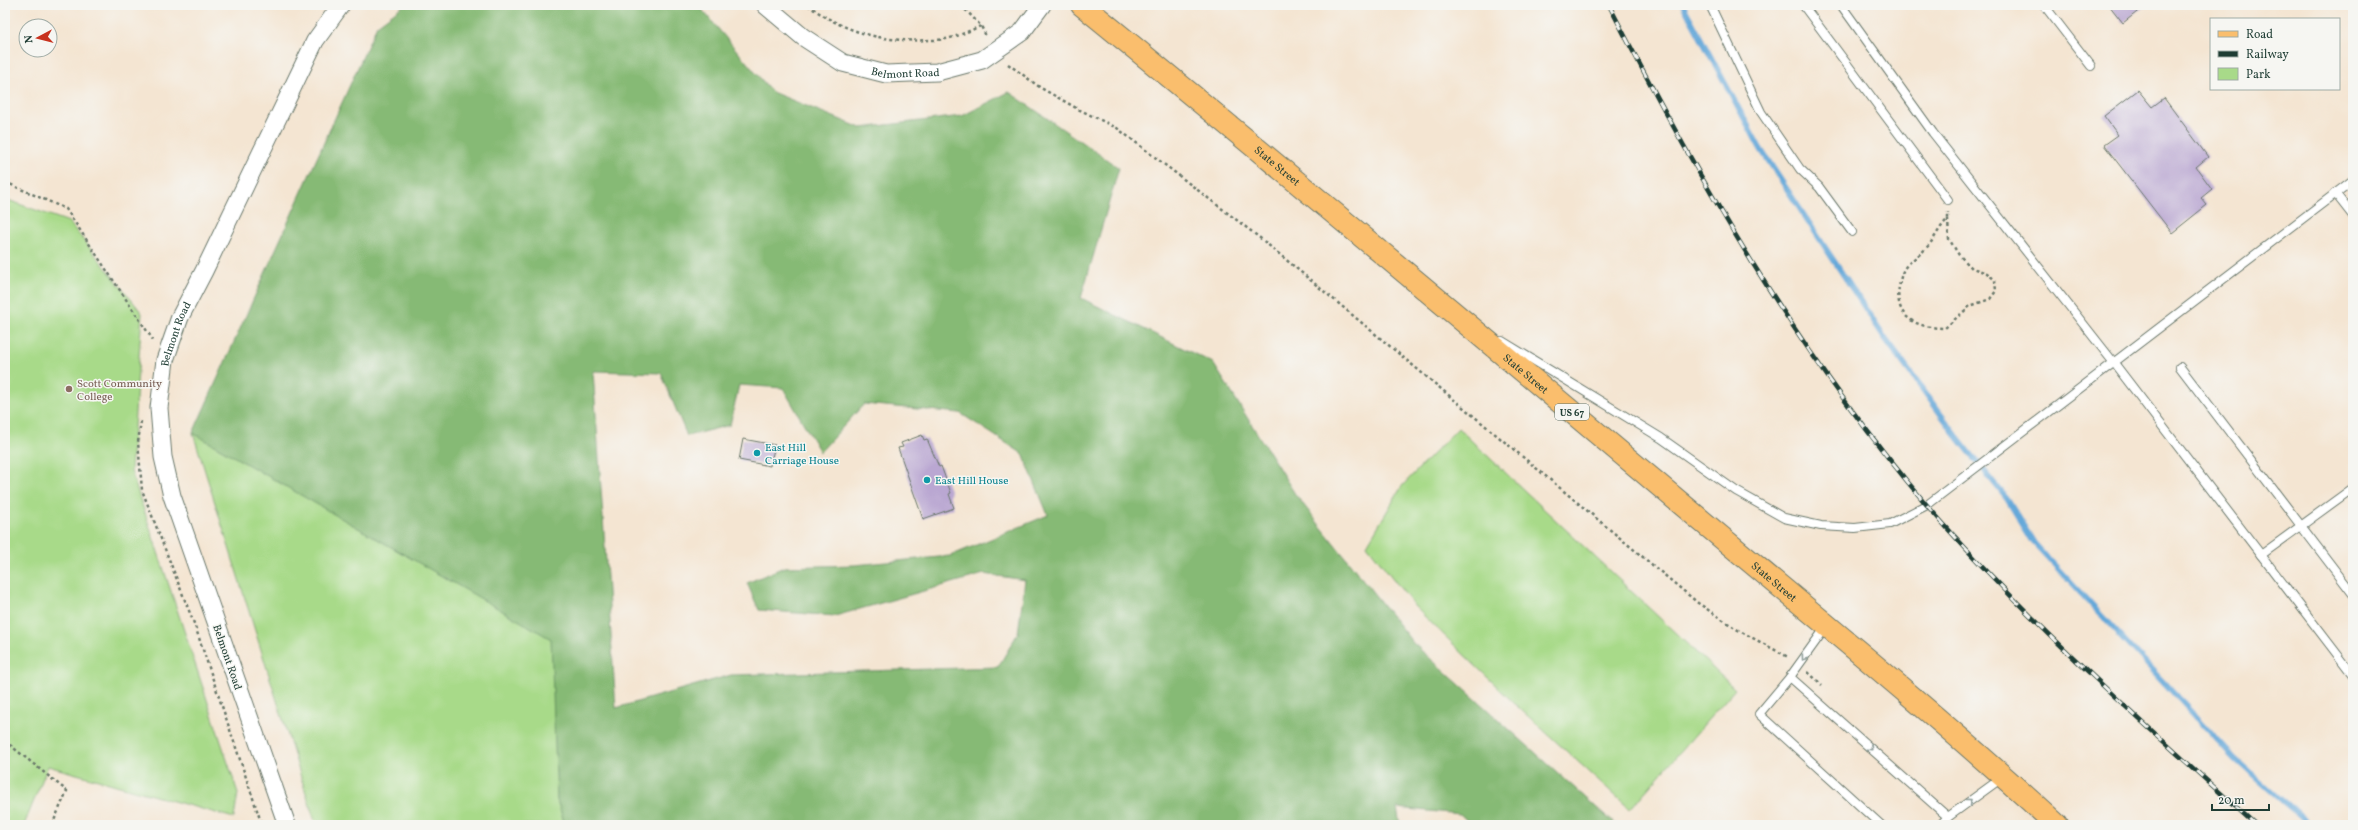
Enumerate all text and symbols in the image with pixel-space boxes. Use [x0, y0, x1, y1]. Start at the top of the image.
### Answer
north arrow [18, 18, 58, 58]
legend [2210, 18, 2340, 90]
text: Road [2246, 27, 2273, 43]
text: N [22, 34, 37, 44]
text: Railway [2246, 47, 2289, 63]
street label: Belmont Road [869, 64, 940, 83]
text: Park [2246, 67, 2271, 83]
street label: State Street [1250, 143, 1303, 190]
street label: Belmont Road [158, 299, 196, 367]
street label: State Street [1499, 351, 1551, 398]
place label: Scott Community College [77, 377, 162, 405]
marker: Scott Community College [64, 384, 74, 394]
road number: US 67 [1555, 404, 1589, 420]
place label: East Hill Carriage House [765, 441, 839, 469]
marker: East Hill Carriage House [752, 448, 762, 458]
place label: East Hill House [935, 474, 1009, 489]
marker: East Hill House [922, 475, 932, 485]
street label: State Street [1747, 559, 1800, 606]
street label: Belmont Road [208, 623, 245, 692]
one-way arrow [1801, 654, 1809, 661]
one-way arrow [1865, 743, 1873, 750]
scale bar [2212, 786, 2269, 812]
text: 20 m [2218, 793, 2245, 809]
one-way arrow [1965, 799, 1972, 806]

